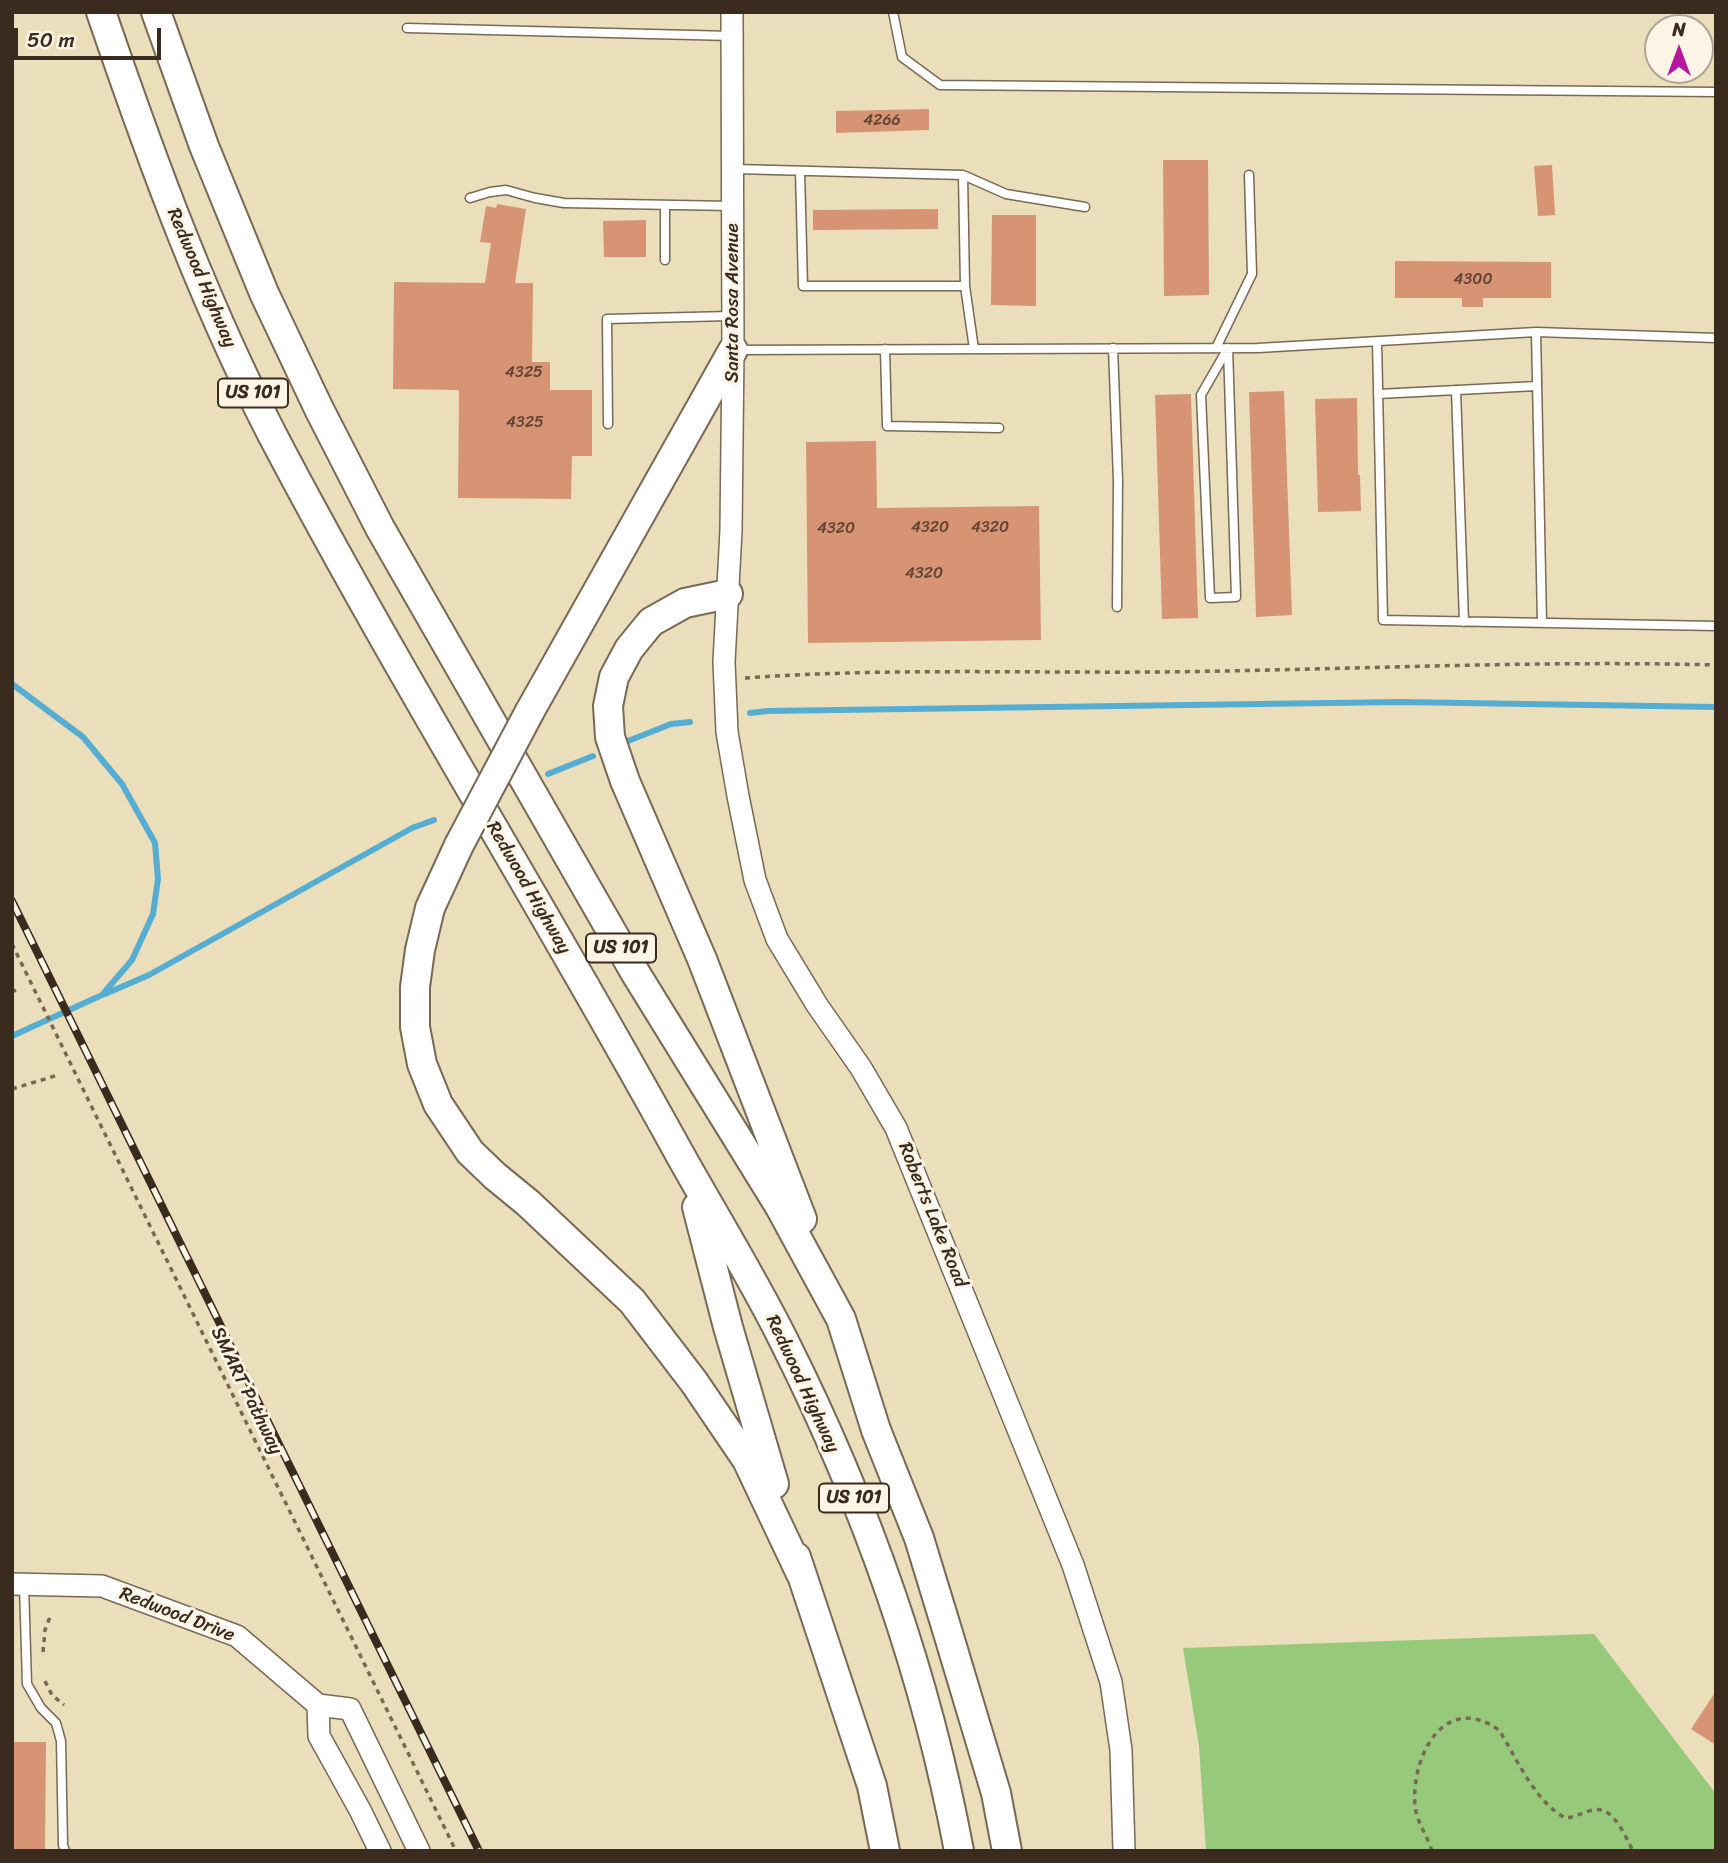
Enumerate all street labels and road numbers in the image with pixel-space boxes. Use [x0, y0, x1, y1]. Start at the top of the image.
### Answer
street label: Redwood Highway [161, 205, 241, 351]
street label: Santa Rosa Avenue [722, 223, 744, 383]
road number: US 101 [218, 379, 288, 408]
street label: Redwood Highway [481, 818, 575, 958]
road number: US 101 [586, 933, 656, 962]
street label: Roberts Lake Road [893, 1139, 971, 1291]
street label: Redwood Highway [760, 1312, 844, 1456]
street label: SMART Pathway [205, 1323, 287, 1459]
road number: US 101 [819, 1484, 889, 1512]
street label: Redwood Drive [116, 1583, 238, 1647]

